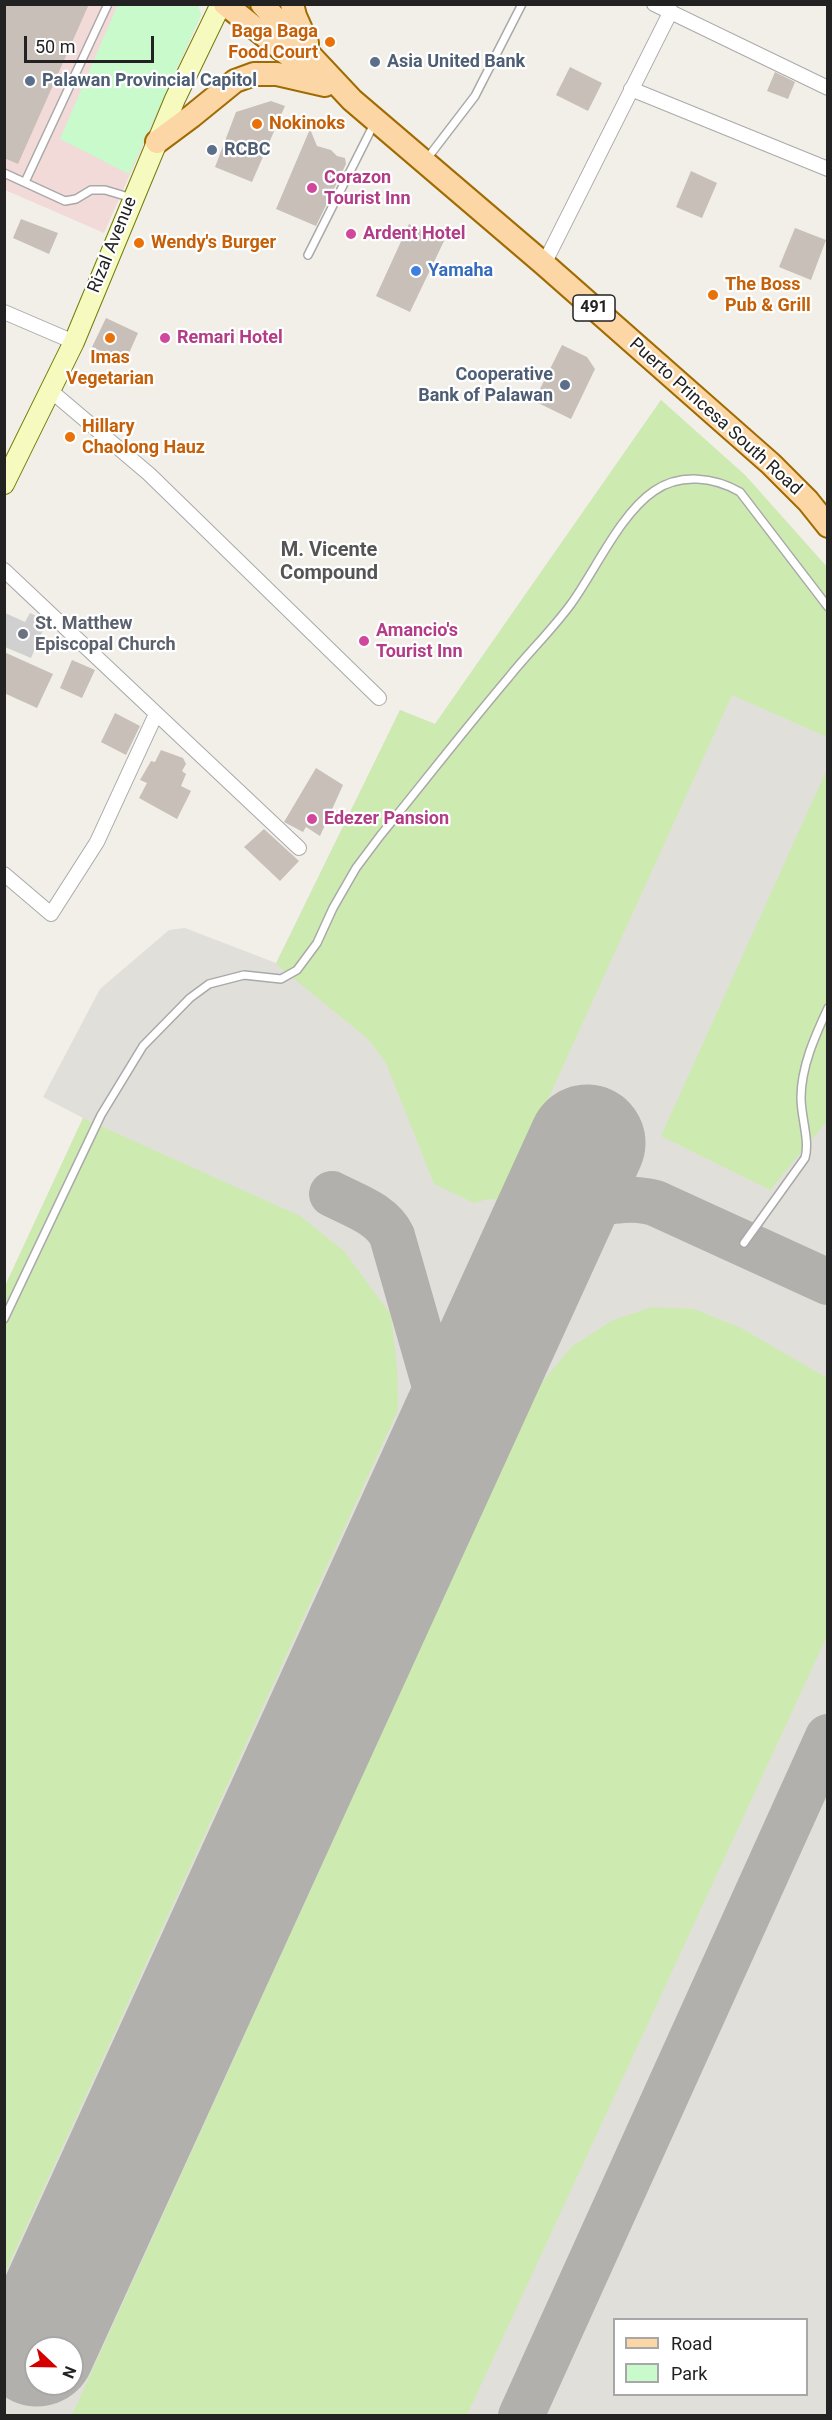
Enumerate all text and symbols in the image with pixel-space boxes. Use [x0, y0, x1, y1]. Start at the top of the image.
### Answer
place label: Baga Baga Food Court [228, 21, 318, 63]
scale bar [27, 24, 158, 62]
marker: Baga Baga Food Court [323, 35, 337, 49]
text: 50 m [35, 36, 75, 57]
place label: Asia United Bank [387, 51, 525, 73]
marker: Asia United Bank [368, 55, 382, 69]
place label: Palawan Provincial Capitol [42, 70, 257, 92]
marker: Palawan Provincial Capitol [23, 74, 37, 88]
place label: Nokinoks [269, 113, 345, 135]
marker: Nokinoks [250, 117, 264, 131]
place label: RCBC [224, 139, 271, 161]
marker: RCBC [205, 143, 219, 157]
place label: Corazon Tourist Inn [324, 167, 410, 210]
marker: Corazon Tourist Inn [305, 181, 319, 195]
street label: Rizal Avenue [84, 194, 142, 296]
place label: Ardent Hotel [363, 223, 465, 245]
marker: Ardent Hotel [344, 227, 358, 241]
place label: Wendy's Burger [151, 232, 276, 254]
marker: Wendy's Burger [132, 236, 146, 250]
place label: Yamaha [428, 260, 493, 282]
marker: Yamaha [409, 264, 423, 278]
place label: The Boss Pub & Grill [725, 274, 811, 316]
marker: The Boss Pub & Grill [706, 288, 720, 302]
road number: 491 [573, 295, 615, 321]
place label: Remari Hotel [177, 327, 283, 349]
marker: Imas Vegetarian [103, 331, 117, 345]
marker: Remari Hotel [158, 331, 172, 345]
street label: Puerto Princesa South Road [624, 334, 806, 500]
place label: Imas Vegetarian [66, 347, 154, 389]
place label: Cooperative Bank of Palawan [418, 364, 553, 406]
marker: Cooperative Bank of Palawan [558, 378, 572, 392]
place label: Hillary Chaolong Hauz [82, 416, 205, 458]
marker: Hillary Chaolong Hauz [63, 430, 77, 444]
district label: M. Vicente Compound [280, 539, 378, 586]
place label: St. Matthew Episcopal Church [35, 613, 176, 656]
place label: Amancio's Tourist Inn [376, 620, 462, 662]
marker: St. Matthew Episcopal Church [16, 627, 30, 641]
marker: Amancio's Tourist Inn [357, 634, 371, 648]
place label: Edezer Pansion [324, 808, 449, 830]
marker: Edezer Pansion [305, 812, 319, 826]
legend [613, 2318, 808, 2396]
text: Road [671, 2333, 712, 2354]
north arrow [24, 2336, 84, 2396]
text: N [58, 2363, 80, 2381]
text: Park [671, 2363, 707, 2384]

